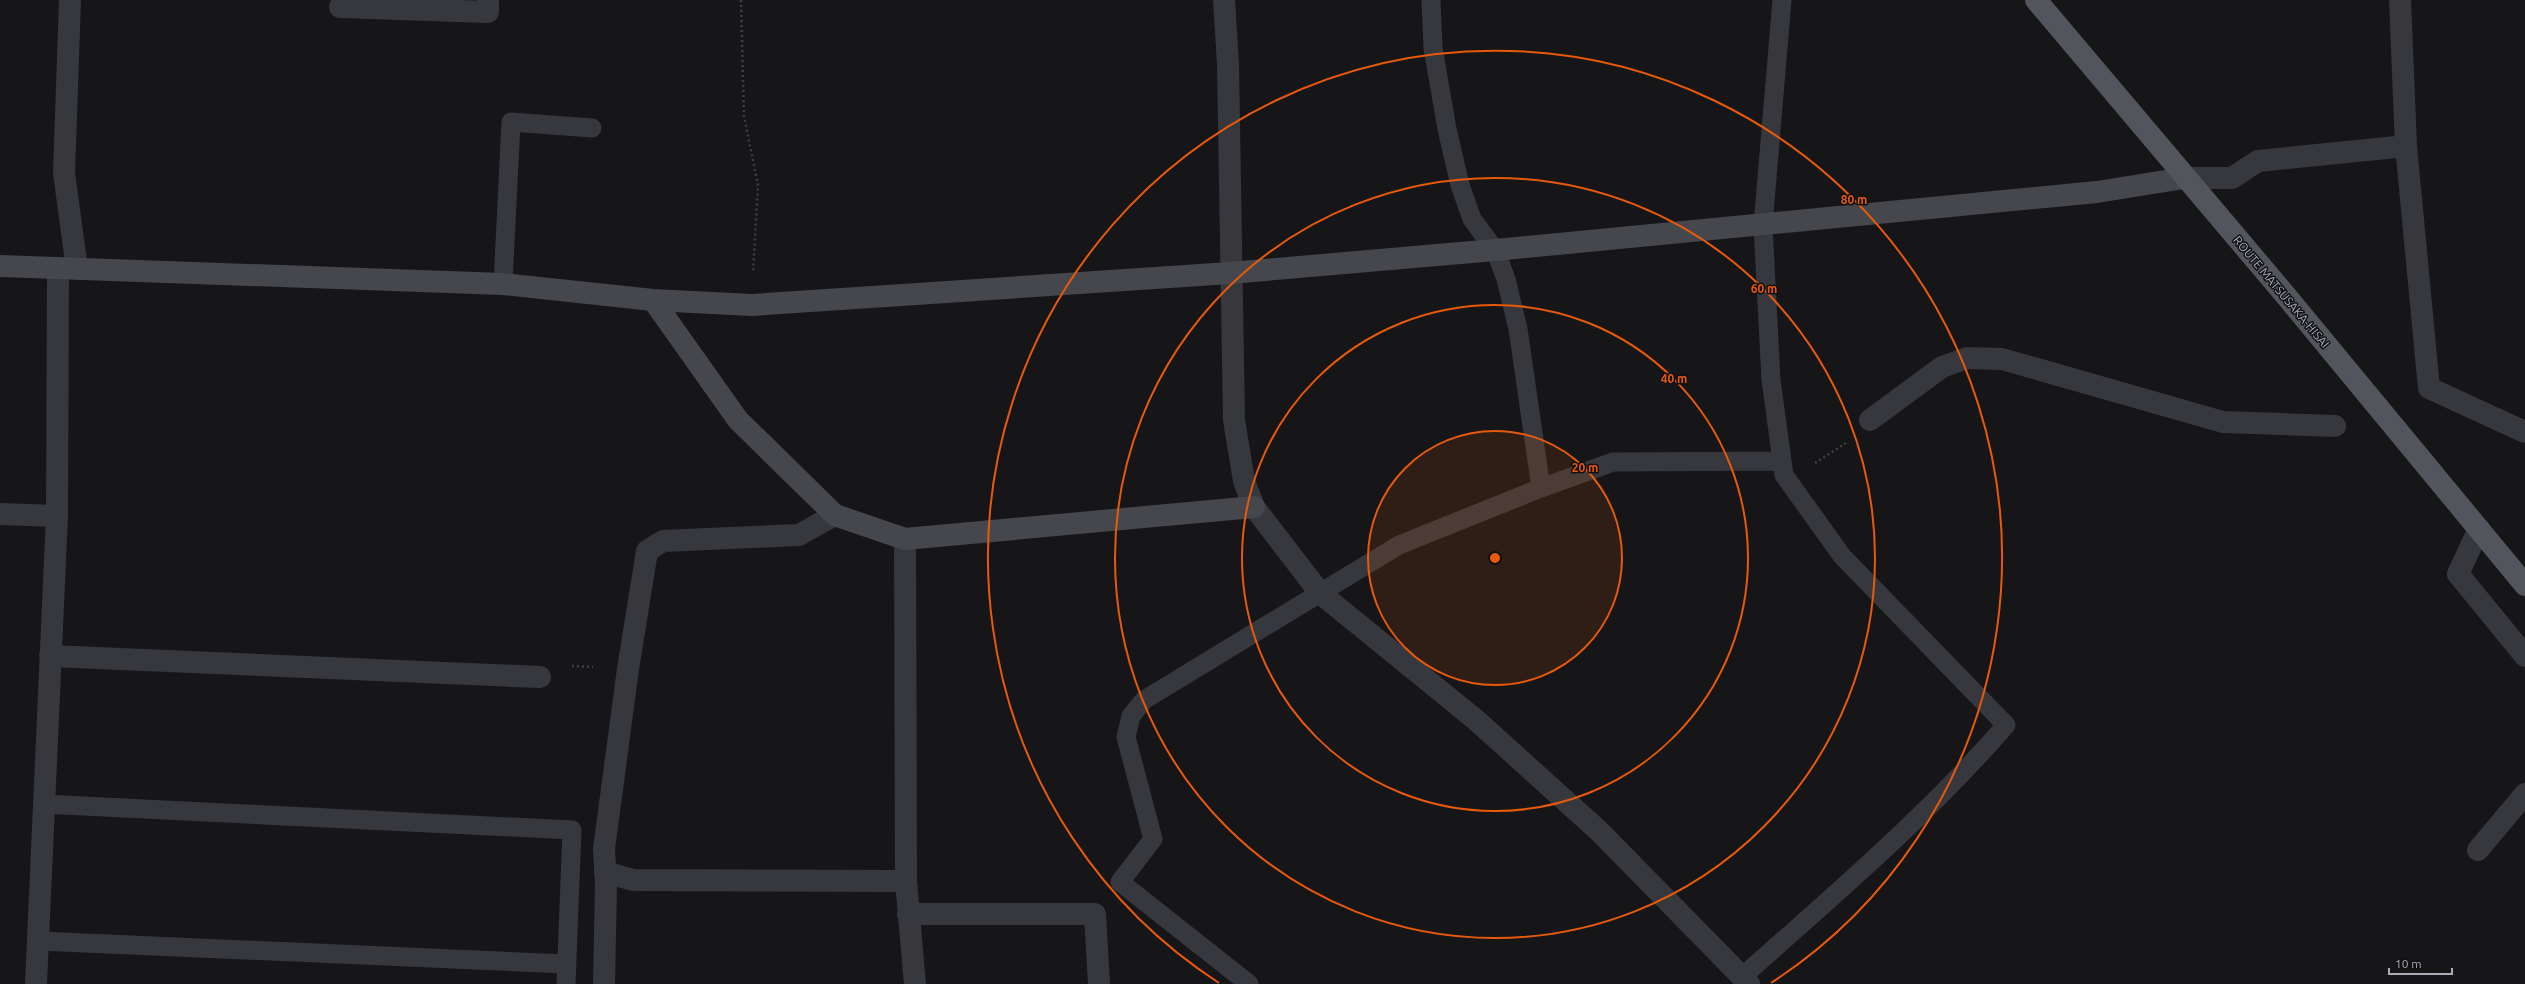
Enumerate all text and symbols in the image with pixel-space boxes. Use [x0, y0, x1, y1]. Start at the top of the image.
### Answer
text: 80 m [1841, 193, 1867, 206]
street label: ROUTE MATSUSAKA-HISAI [2231, 233, 2332, 350]
text: 60 m [1751, 282, 1777, 295]
text: 40 m [1661, 372, 1687, 385]
text: 20 m [1572, 461, 1598, 474]
centre of rings [1488, 551, 1502, 565]
scale bar [2389, 950, 2452, 976]
text: 10 m [2395, 957, 2422, 970]

